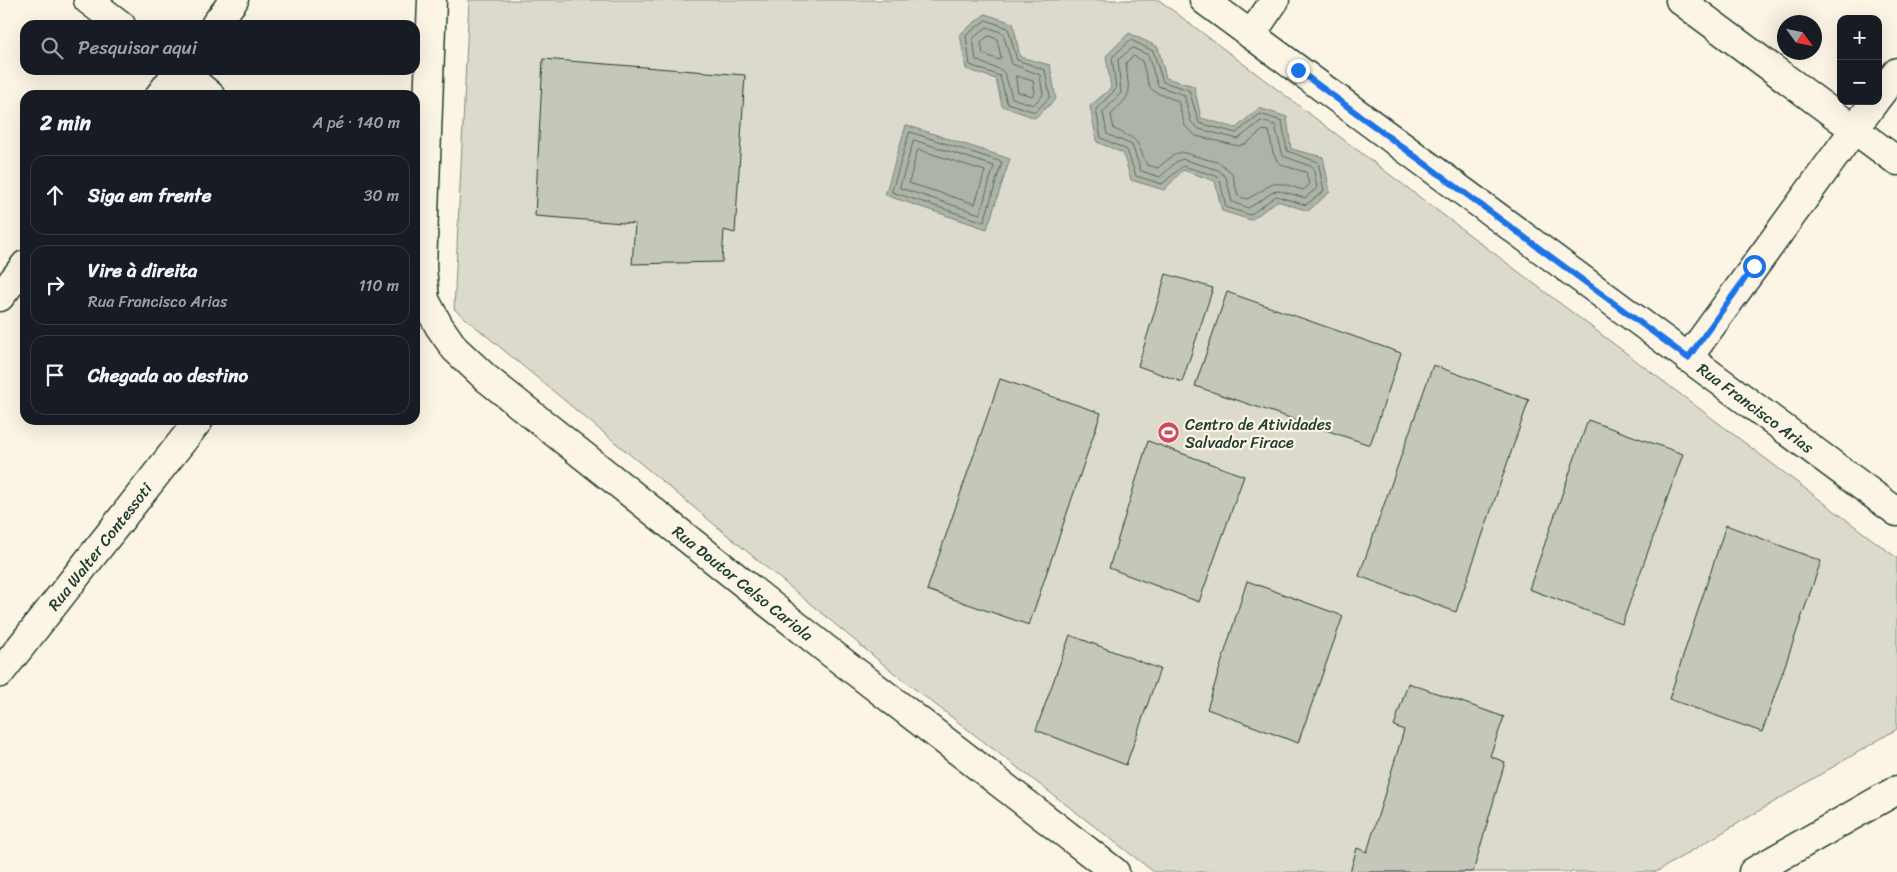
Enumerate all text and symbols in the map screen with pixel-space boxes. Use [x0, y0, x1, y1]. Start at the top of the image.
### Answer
north arrow [1777, 15, 1822, 60]
map controls [1837, 15, 1882, 105]
button: + [1837, 15, 1882, 60]
search box [20, 20, 420, 75]
text: Pesquisar aqui [78, 31, 197, 64]
icon: search [38, 34, 66, 62]
route end [1287, 59, 1310, 82]
button: − [1837, 60, 1882, 105]
text: 2 min [40, 104, 91, 142]
text: A pé · 140 m [313, 108, 400, 137]
text: Siga em frente [88, 179, 211, 212]
icon: ahead [41, 181, 69, 209]
text: 30 m [364, 181, 399, 210]
text: Vire à direita [88, 254, 197, 287]
route start [1743, 255, 1766, 278]
icon: right [41, 271, 69, 299]
text: 110 m [359, 271, 399, 300]
text: Rua Francisco Arias [88, 287, 227, 316]
street label: Rua Francisco Arias [1691, 355, 1821, 461]
text: Chegada ao destino [88, 359, 248, 392]
icon: arrive [41, 361, 69, 389]
place label: Centro de Atividades Salvador Firace [1185, 410, 1332, 457]
sports icon: Centro de Atividades Salvador Firace [1157, 421, 1181, 445]
street label: Rua Walter Contessoti [40, 475, 160, 617]
street label: Rua Doutor Celso Cariola [666, 517, 821, 649]

